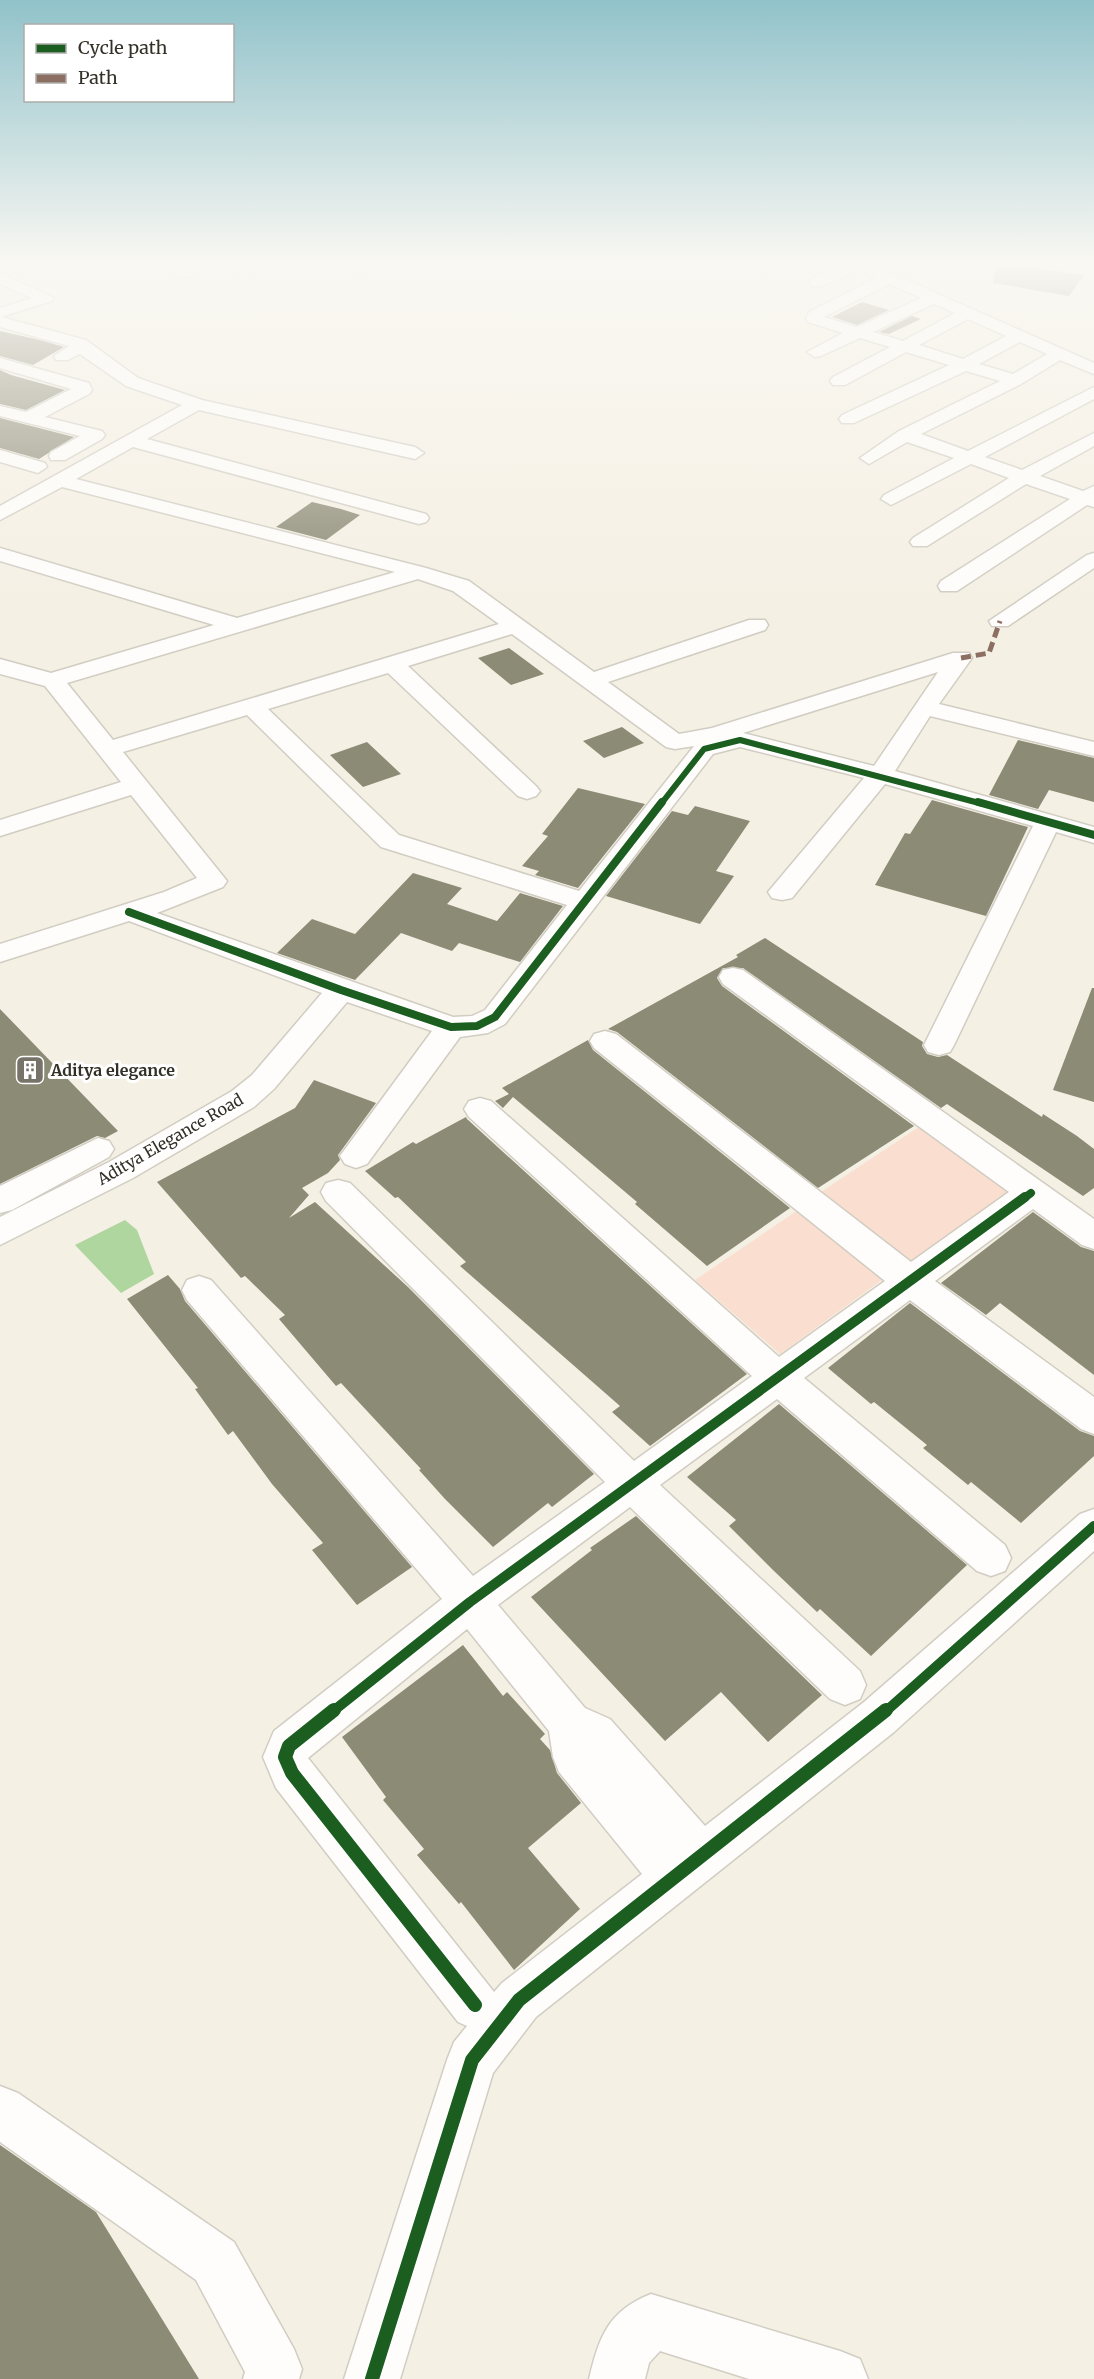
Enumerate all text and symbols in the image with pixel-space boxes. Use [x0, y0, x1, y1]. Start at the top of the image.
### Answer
legend [24, 24, 234, 102]
text: Cycle path [78, 36, 168, 59]
text: Path [78, 66, 118, 89]
building icon: Aditya elegance [14, 1054, 46, 1086]
place label: Aditya elegance [50, 1060, 175, 1080]
street label: Aditya Elegance Road [93, 1089, 247, 1189]

